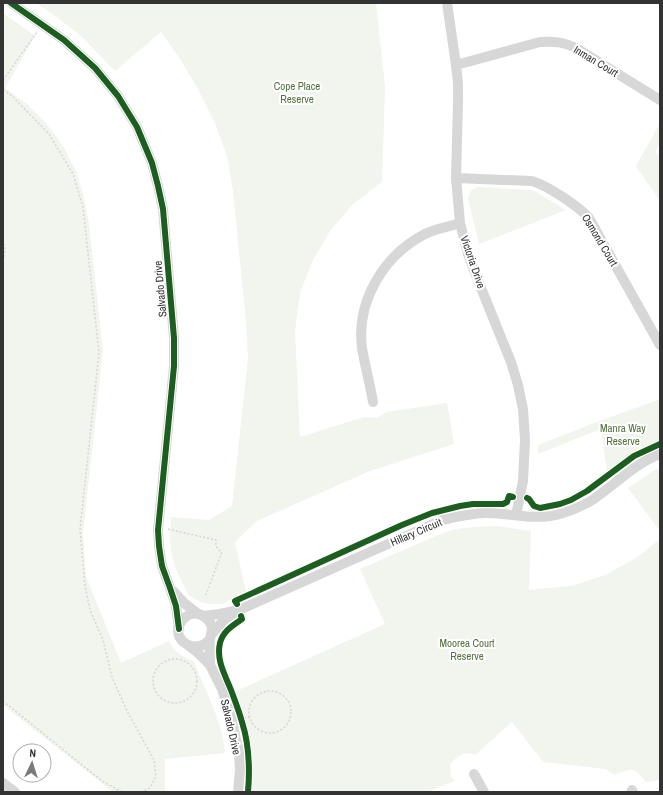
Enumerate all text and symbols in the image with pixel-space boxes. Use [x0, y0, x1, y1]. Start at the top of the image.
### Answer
street label: Inman Court [571, 42, 621, 80]
park label: Cope Place Reserve [274, 79, 320, 106]
street label: Osmond Court [579, 211, 621, 269]
street label: Victoria Drive [457, 234, 489, 290]
street label: Salvado Drive [151, 260, 169, 318]
park label: Manra Way Reserve [600, 421, 646, 448]
street label: Hillary Circuit [388, 515, 444, 549]
park label: Moorea Court Reserve [439, 636, 495, 663]
street label: Salvado Drive [218, 698, 244, 756]
north arrow [12, 743, 52, 783]
text: N [29, 746, 36, 760]

